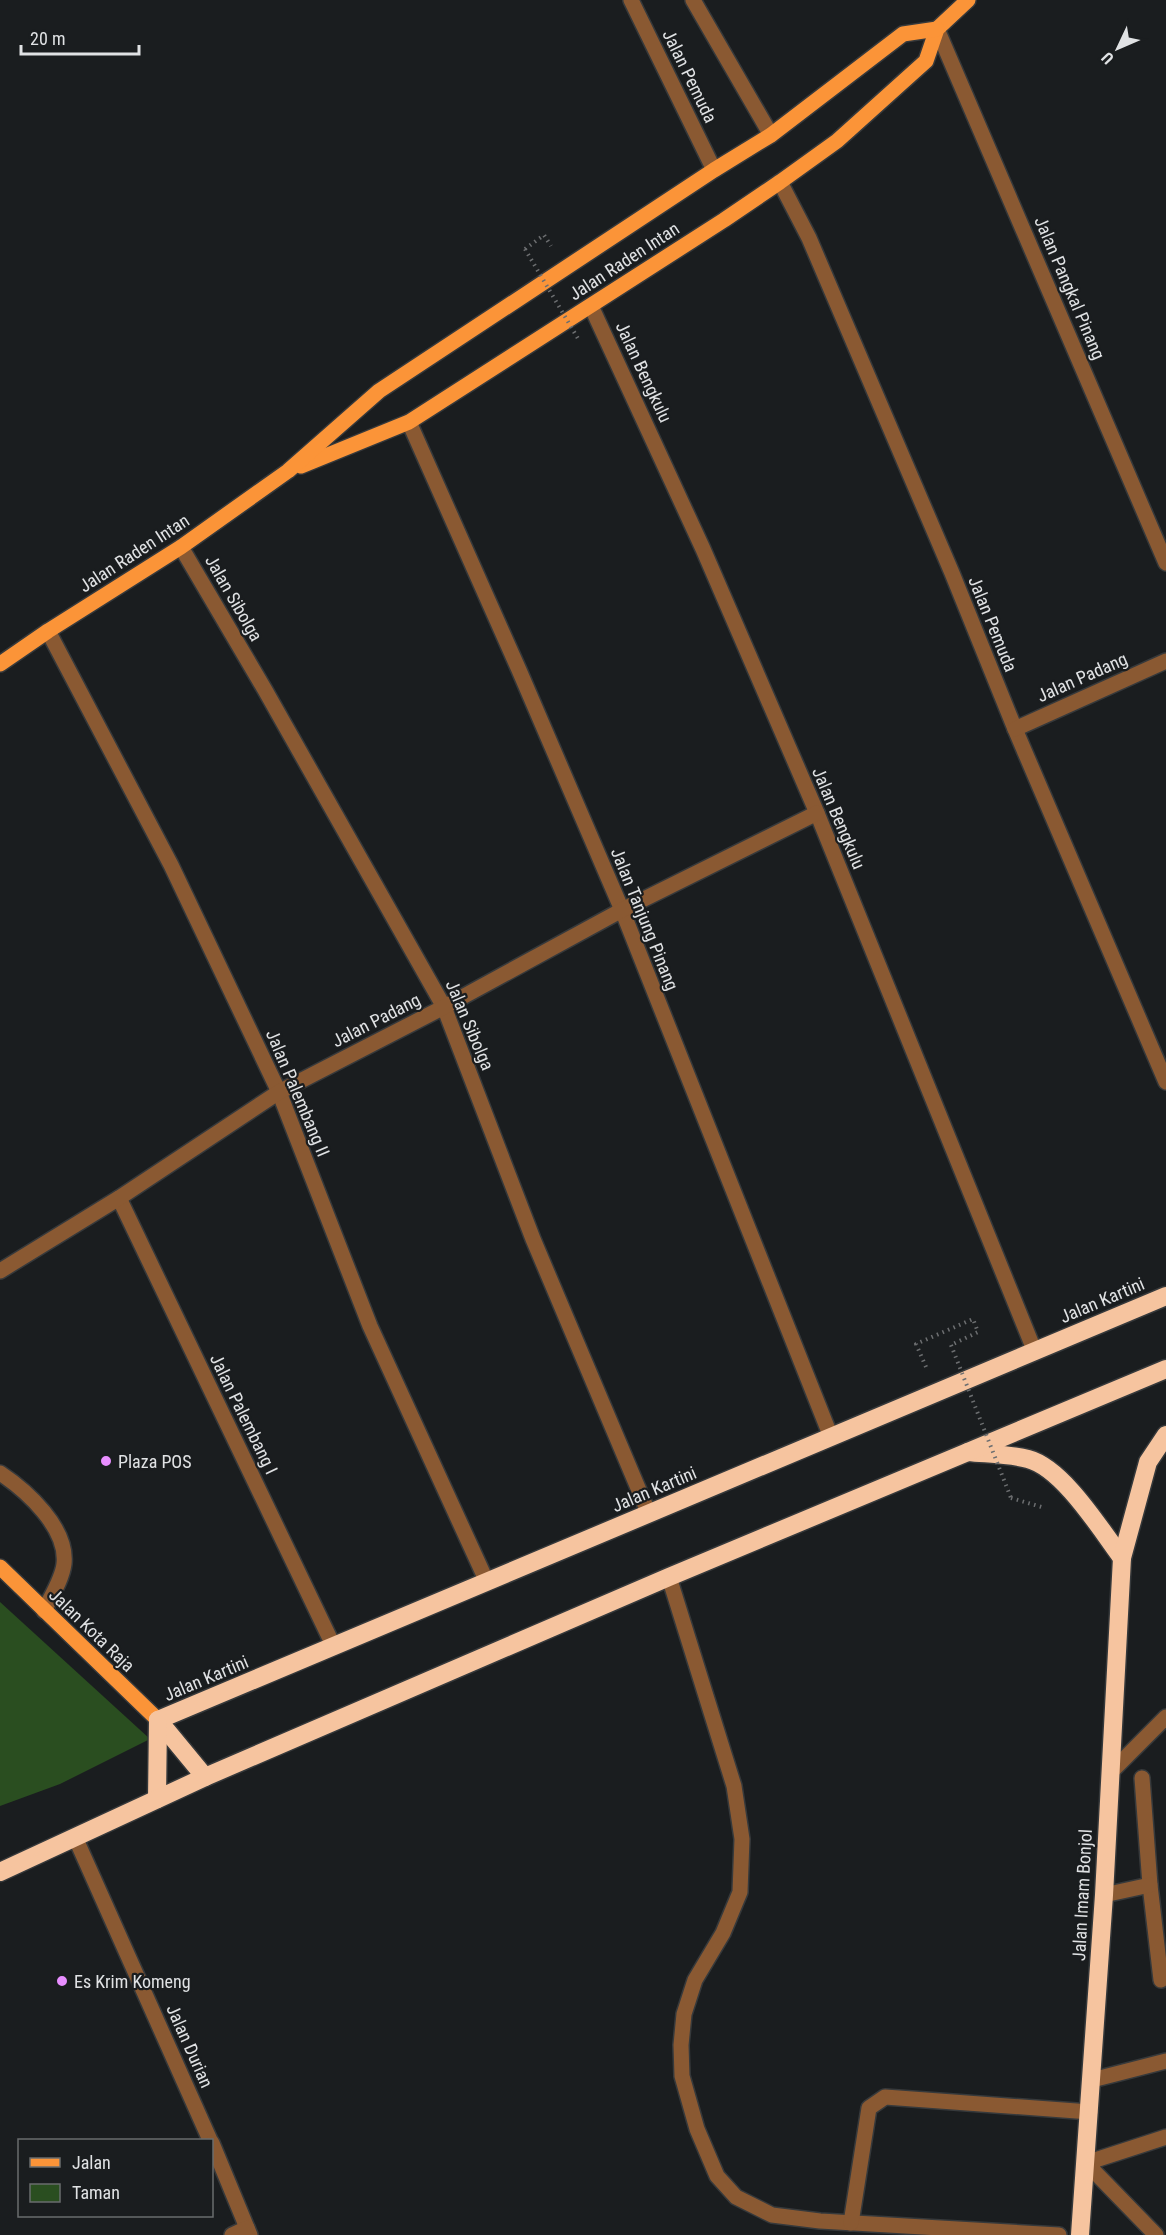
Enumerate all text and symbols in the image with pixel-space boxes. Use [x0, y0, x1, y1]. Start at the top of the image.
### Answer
scale bar [21, 18, 140, 56]
north arrow [1088, 18, 1148, 78]
street label: Jalan Pemuda [658, 26, 722, 126]
text: 20 m [30, 28, 65, 49]
text: U [1098, 48, 1118, 68]
street label: Jalan Pangkal Pinang [1030, 213, 1110, 363]
street label: Jalan Raden Intan [565, 218, 683, 304]
street label: Jalan Bengkulu [612, 318, 676, 426]
street label: Jalan Raden Intan [75, 510, 193, 596]
street label: Jalan Sibolga [201, 551, 267, 645]
street label: Jalan Pemuda [964, 573, 1022, 675]
street label: Jalan Padang [1034, 648, 1130, 706]
street label: Jalan Bengkulu [808, 764, 870, 872]
street label: Jalan Tanjung Pinang [607, 845, 683, 993]
street label: Jalan Sibolga [442, 977, 498, 1073]
street label: Jalan Padang [328, 989, 424, 1051]
street label: Jalan Palembang II [262, 1026, 334, 1160]
street label: Jalan Kartini [1057, 1273, 1147, 1327]
street label: Jalan Palembang I [206, 1350, 282, 1478]
place label: Plaza POS [118, 1451, 192, 1472]
marker: Plaza POS [99, 1454, 113, 1468]
street label: Jalan Kartini [609, 1462, 699, 1516]
street label: Jalan Kota Raja [45, 1584, 139, 1676]
street label: Jalan Kartini [161, 1651, 251, 1705]
street label: Jalan Imam Bonjol [1068, 1829, 1096, 1961]
place label: Es Krim Komeng [74, 1971, 191, 1992]
marker: Es Krim Komeng [55, 1974, 69, 1988]
street label: Jalan Durian [162, 2001, 218, 2091]
legend [18, 2139, 213, 2217]
text: Jalan [72, 2152, 111, 2173]
text: Taman [72, 2182, 120, 2203]

